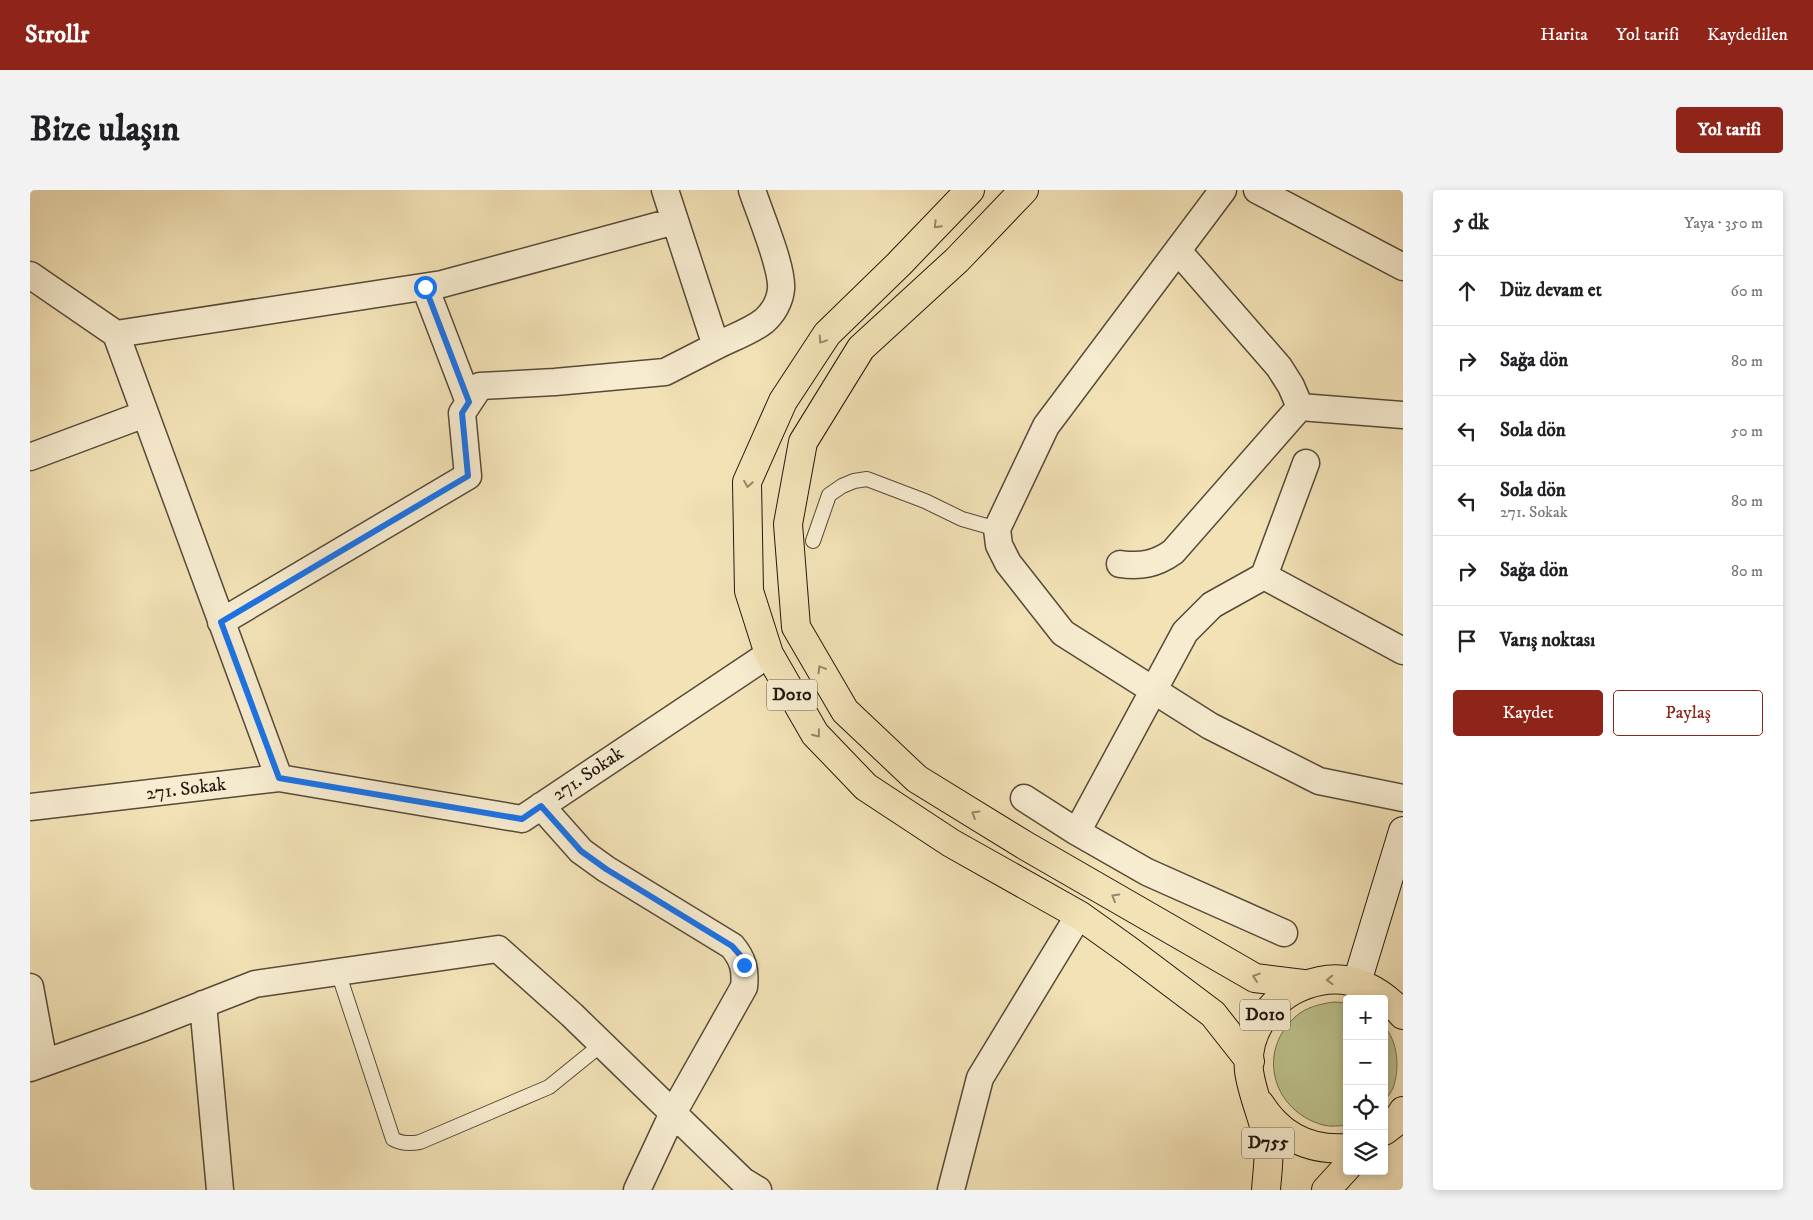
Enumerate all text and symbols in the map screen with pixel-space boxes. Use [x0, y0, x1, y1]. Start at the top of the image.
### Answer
text: Strollr [25, 20, 89, 50]
text: Harita [1540, 24, 1588, 46]
text: Yol tarifi [1616, 24, 1679, 46]
text: Kaydedilen [1707, 24, 1788, 46]
button: Yol tarifi [1676, 107, 1783, 153]
text: Bize ulaşın [30, 108, 180, 152]
text: 5 dk [1453, 210, 1489, 236]
text: Yaya · 350 m [1684, 213, 1763, 233]
one-way arrow [933, 219, 942, 228]
route start [414, 276, 437, 299]
icon: ahead [1453, 277, 1481, 305]
text: Düz devam et [1500, 279, 1602, 302]
text: 60 m [1731, 281, 1763, 301]
one-way arrow [819, 335, 829, 344]
icon: right [1453, 347, 1481, 375]
text: Sağa dön [1500, 349, 1568, 372]
text: 80 m [1731, 351, 1763, 371]
icon: left [1453, 417, 1481, 445]
text: Sola dön [1500, 419, 1566, 442]
text: 50 m [1731, 421, 1763, 441]
one-way arrow [744, 479, 754, 488]
text: Sola dön [1500, 479, 1566, 502]
icon: left [1453, 487, 1481, 515]
text: 80 m [1731, 491, 1763, 511]
text: 271. Sokak [1500, 502, 1568, 522]
icon: right [1453, 557, 1481, 585]
text: Sağa dön [1500, 559, 1568, 582]
text: 80 m [1731, 561, 1763, 581]
icon: arrive [1453, 627, 1481, 655]
text: Varış noktası [1500, 629, 1595, 652]
one-way arrow [817, 665, 827, 674]
road number: D010 [767, 680, 817, 710]
button: Kaydet [1453, 690, 1603, 736]
button: Paylaş [1613, 690, 1763, 736]
one-way arrow [811, 729, 820, 738]
street label: 271. Sokak [548, 742, 628, 806]
street label: 271. Sokak [145, 773, 228, 805]
one-way arrow [971, 811, 980, 820]
one-way arrow [1111, 893, 1120, 903]
route end [733, 954, 756, 977]
one-way arrow [1252, 972, 1260, 982]
one-way arrow [1326, 975, 1334, 985]
map controls [1343, 995, 1388, 1175]
button: + [1343, 995, 1388, 1040]
road number: D010 [1240, 1000, 1290, 1030]
button: − [1343, 1040, 1388, 1085]
button: locate [1343, 1085, 1388, 1130]
road number: D755 [1242, 1128, 1294, 1158]
button: layers [1343, 1130, 1388, 1175]

